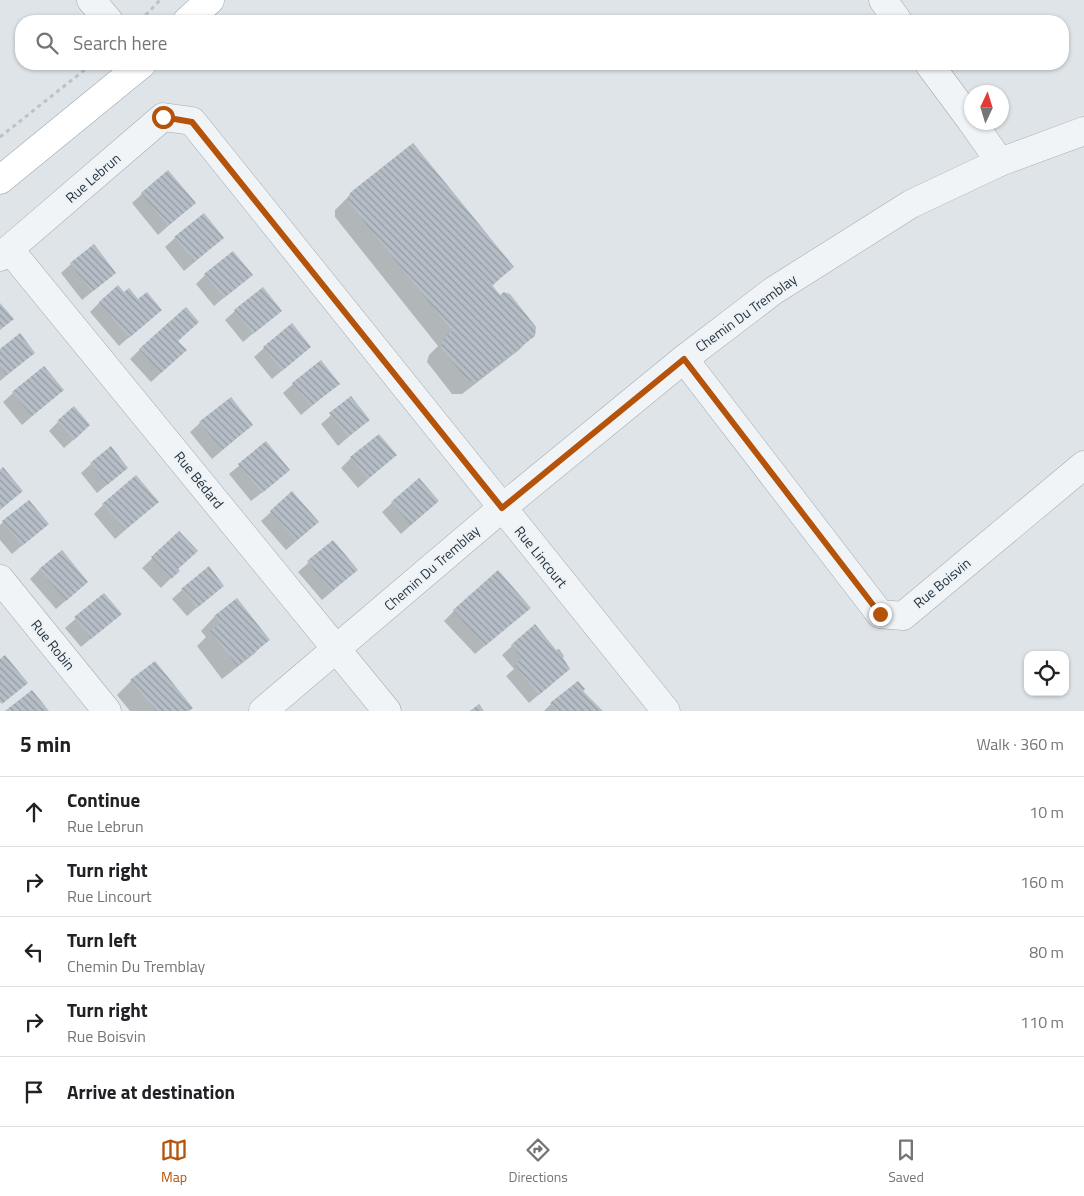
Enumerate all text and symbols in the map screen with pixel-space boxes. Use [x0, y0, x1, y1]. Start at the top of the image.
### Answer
search box [15, 15, 1069, 70]
text: Search here [73, 28, 167, 57]
icon: search [33, 29, 61, 57]
north arrow [964, 85, 1009, 130]
route start [152, 106, 175, 129]
street label: Rue Lebrun [60, 148, 125, 208]
street label: Chemin Du Tremblay [691, 268, 801, 357]
street label: Rue Bédard [170, 447, 229, 513]
street label: Chemin Du Tremblay [379, 520, 484, 615]
street label: Rue Lincourt [510, 521, 573, 592]
street label: Rue Boisvin [909, 552, 975, 613]
route end [869, 603, 892, 626]
street label: Rue Robin [26, 615, 80, 675]
map controls [1024, 651, 1069, 696]
button: locate [1024, 651, 1069, 696]
text: 5 min [20, 728, 71, 760]
text: Walk · 360 m [976, 732, 1064, 756]
text: Continue [67, 785, 140, 814]
icon: ahead [20, 798, 48, 826]
text: 10 m [1029, 800, 1064, 824]
text: Rue Lebrun [67, 814, 144, 838]
text: Turn right [67, 855, 148, 884]
icon: right [20, 868, 48, 896]
text: 160 m [1020, 870, 1064, 894]
text: Rue Lincourt [67, 884, 152, 908]
text: Turn left [67, 925, 137, 954]
icon: left [20, 938, 48, 966]
text: 80 m [1029, 940, 1064, 964]
text: Chemin Du Tremblay [67, 954, 205, 978]
text: Turn right [67, 995, 148, 1024]
icon: right [20, 1008, 48, 1036]
text: 110 m [1020, 1010, 1064, 1034]
text: Rue Boisvin [67, 1024, 146, 1048]
text: Arrive at destination [67, 1077, 235, 1106]
icon: arrive [20, 1078, 48, 1106]
tab: Map [160, 1136, 188, 1187]
tab: Directions [508, 1136, 568, 1187]
tab: Saved [888, 1136, 924, 1187]

